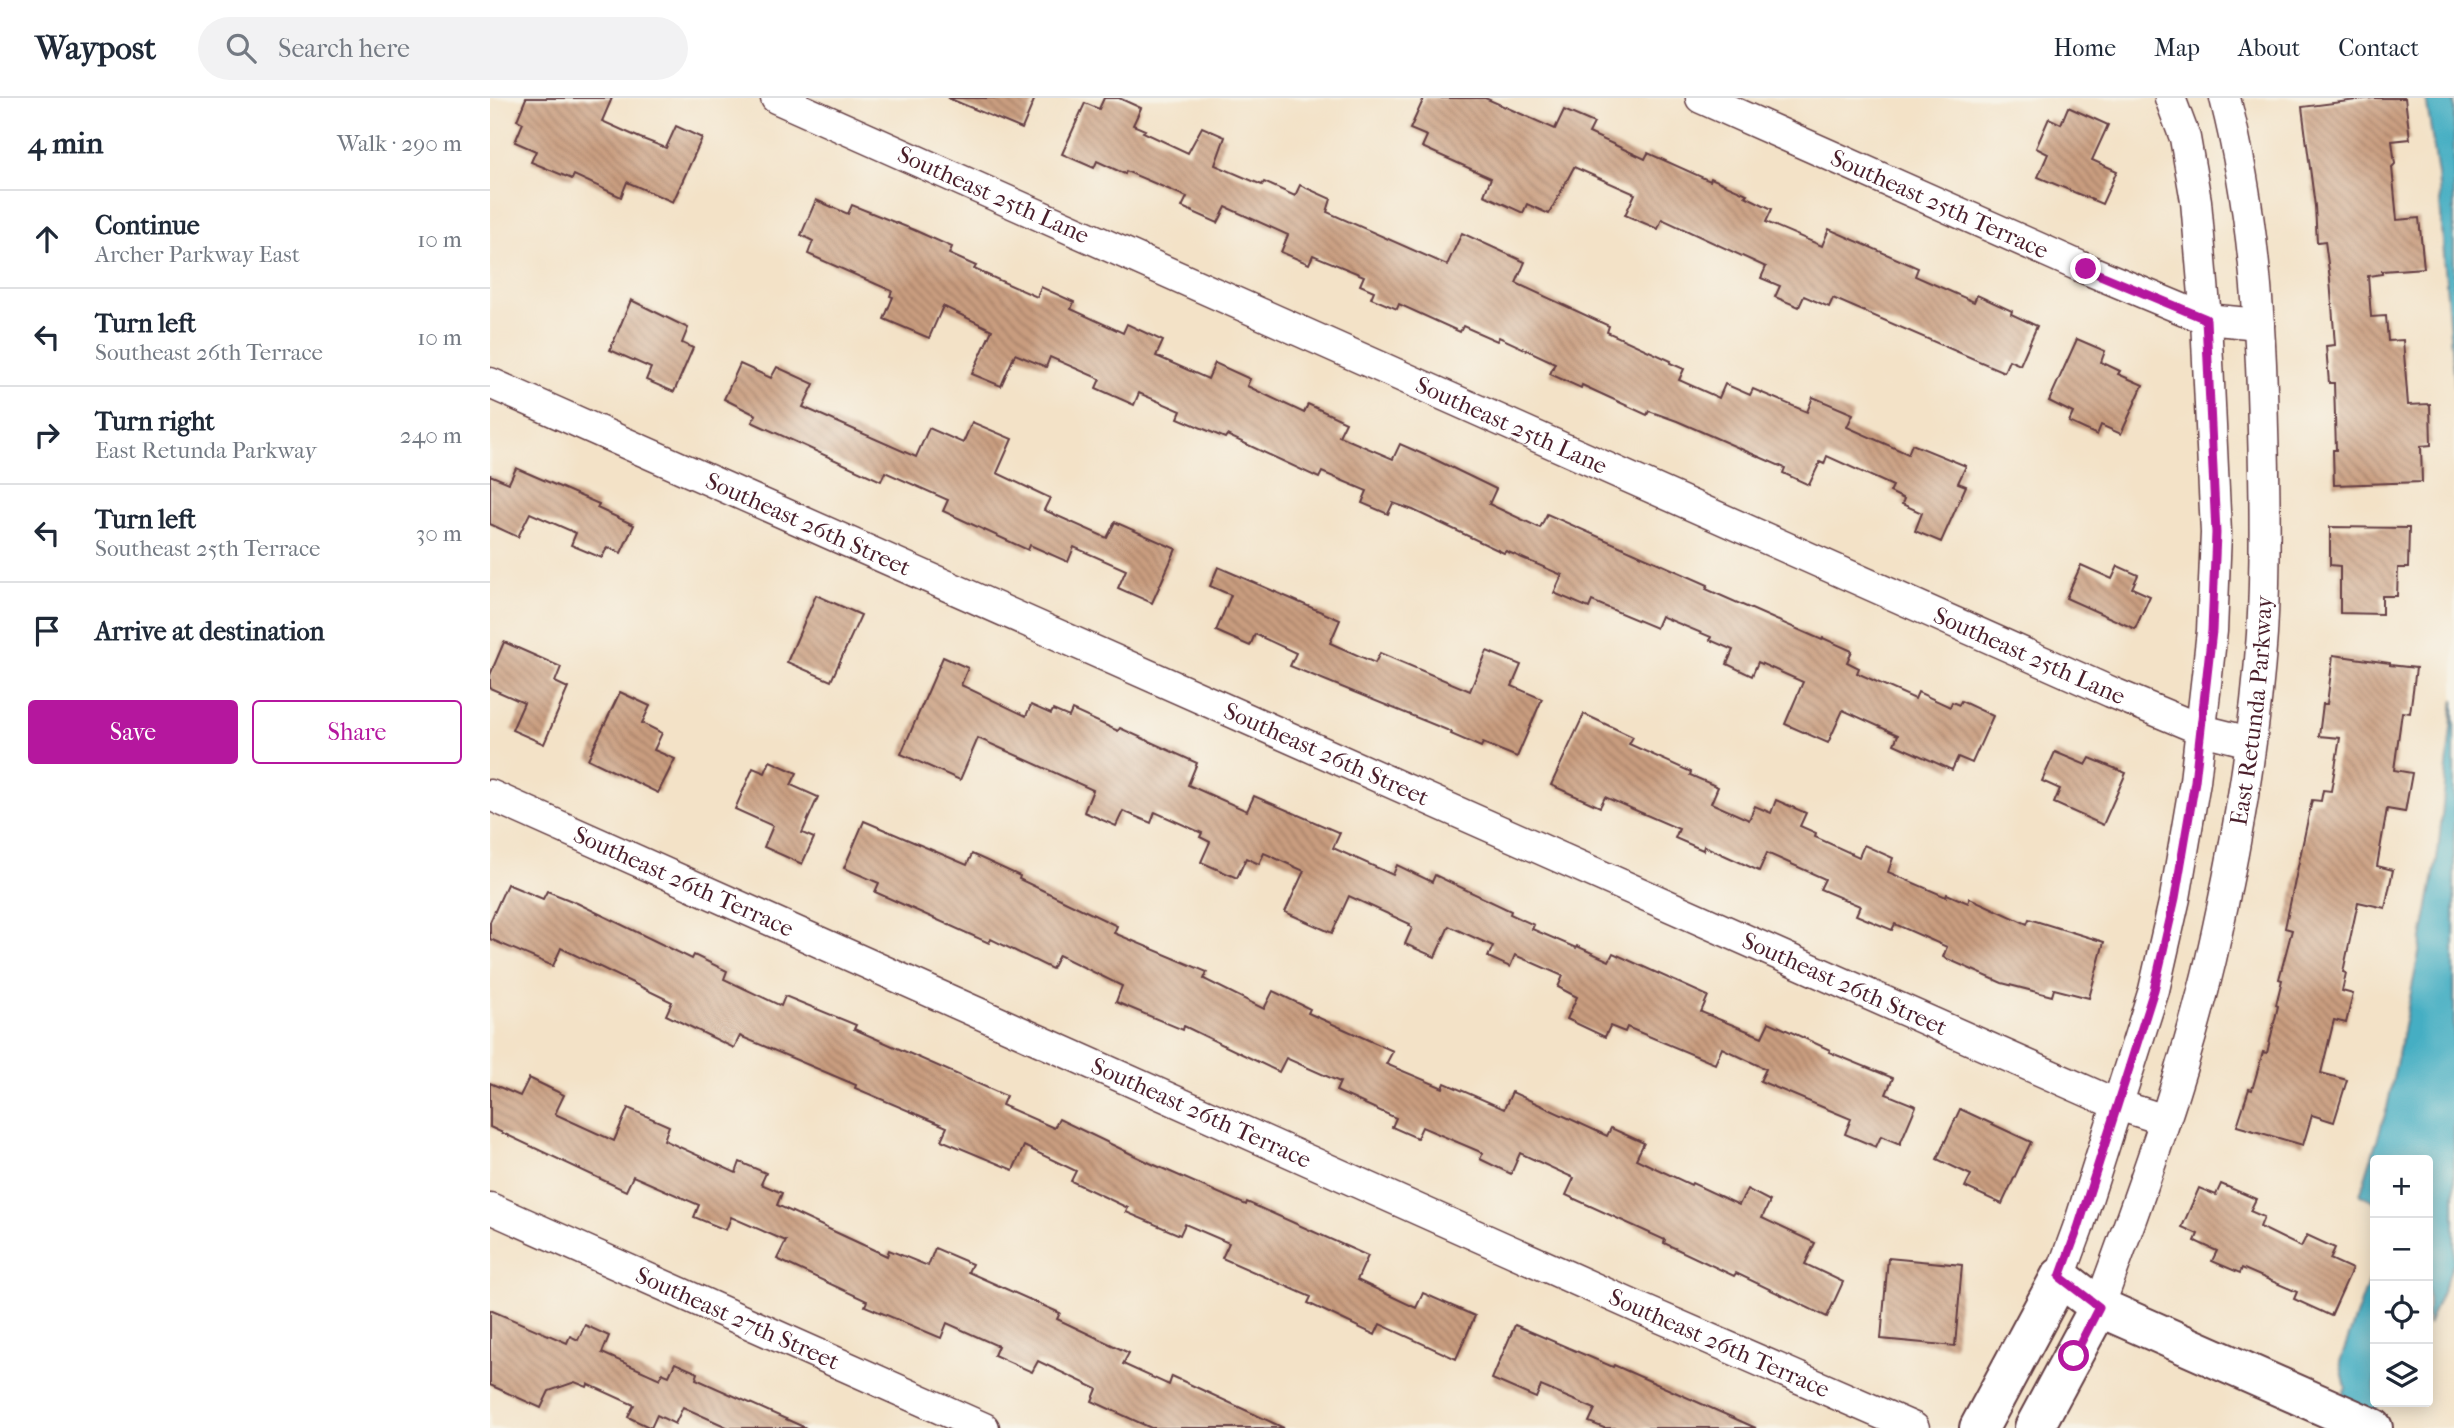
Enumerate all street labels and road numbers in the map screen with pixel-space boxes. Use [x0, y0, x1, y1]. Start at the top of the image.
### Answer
street label: Southeast 25th Lane [893, 140, 1094, 250]
street label: Southeast 25th Terrace [1826, 143, 2053, 265]
street label: Southeast 25th Lane [1411, 370, 1612, 480]
street label: Southeast 26th Street [701, 466, 915, 582]
street label: East Retunda Parkway [2224, 594, 2278, 828]
street label: Southeast 25th Lane [1929, 601, 2130, 710]
street label: Southeast 26th Street [1220, 696, 1434, 812]
street label: Southeast 26th Terrace [569, 820, 798, 943]
street label: Southeast 26th Street [1738, 926, 1952, 1042]
street label: Southeast 26th Terrace [1087, 1051, 1316, 1174]
street label: Southeast 27th Street [631, 1261, 844, 1376]
street label: Southeast 26th Terrace [1605, 1283, 1834, 1404]

